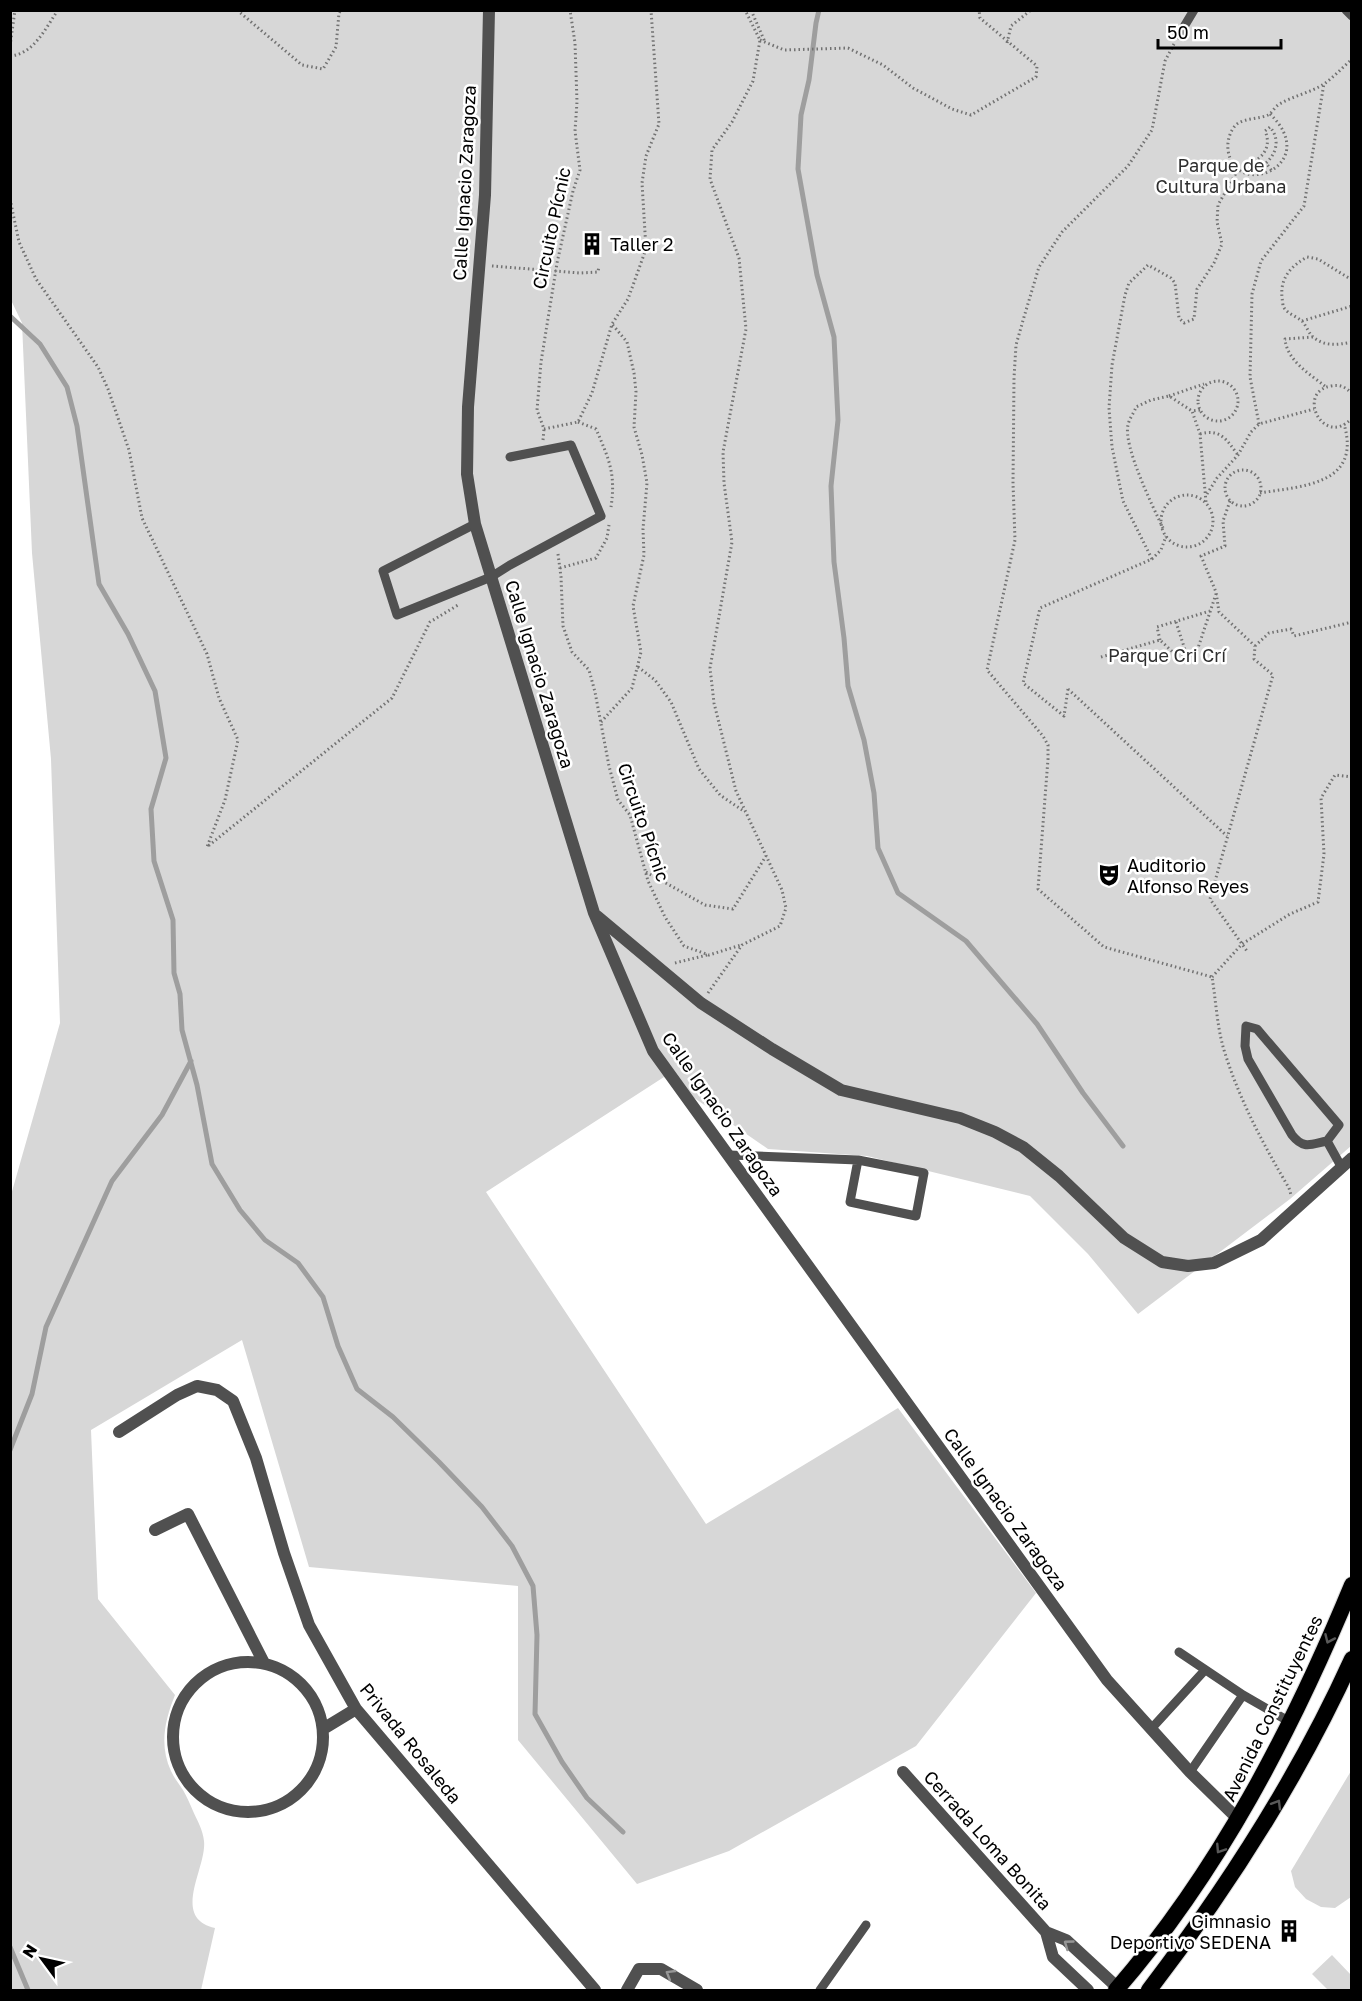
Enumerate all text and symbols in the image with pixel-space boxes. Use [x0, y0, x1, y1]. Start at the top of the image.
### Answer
scale bar [1158, 12, 1281, 50]
text: 50 m [1167, 21, 1209, 43]
street label: Calle Ignacio Zaragoza [448, 85, 480, 281]
park label: Parque de Cultura Urbana [1156, 154, 1286, 197]
street label: Circuito Pícnic [527, 165, 575, 291]
building icon: Taller 2 [579, 231, 605, 257]
place label: Taller 2 [610, 233, 673, 255]
street label: Calle Ignacio Zaragoza [501, 577, 579, 771]
park label: Parque Cri Crí [1108, 644, 1227, 666]
street label: Circuito Pícnic [613, 760, 675, 884]
place label: Auditorio Alfonso Reyes [1127, 854, 1249, 897]
theatre icon: Auditorio Alfonso Reyes [1096, 862, 1122, 888]
street label: Calle Ignacio Zaragoza [658, 1027, 788, 1201]
street label: Calle Ignacio Zaragoza [940, 1423, 1072, 1595]
street label: Avenida Constituyentes [1217, 1611, 1327, 1805]
one-way arrow [1324, 1632, 1336, 1643]
street label: Privada Rosaleda [356, 1678, 466, 1808]
street label: Cerrada Loma Bonita [920, 1766, 1056, 1914]
one-way arrow [1270, 1800, 1282, 1810]
one-way arrow [1215, 1843, 1227, 1853]
place label: Gimnasio Deportivo SEDENA [1110, 1910, 1271, 1953]
building icon: Gimnasio Deportivo SEDENA [1276, 1918, 1302, 1944]
north arrow [12, 1929, 72, 1989]
text: N [18, 1940, 41, 1961]
one-way arrow [1064, 1940, 1075, 1951]
one-way arrow [666, 1970, 676, 1981]

